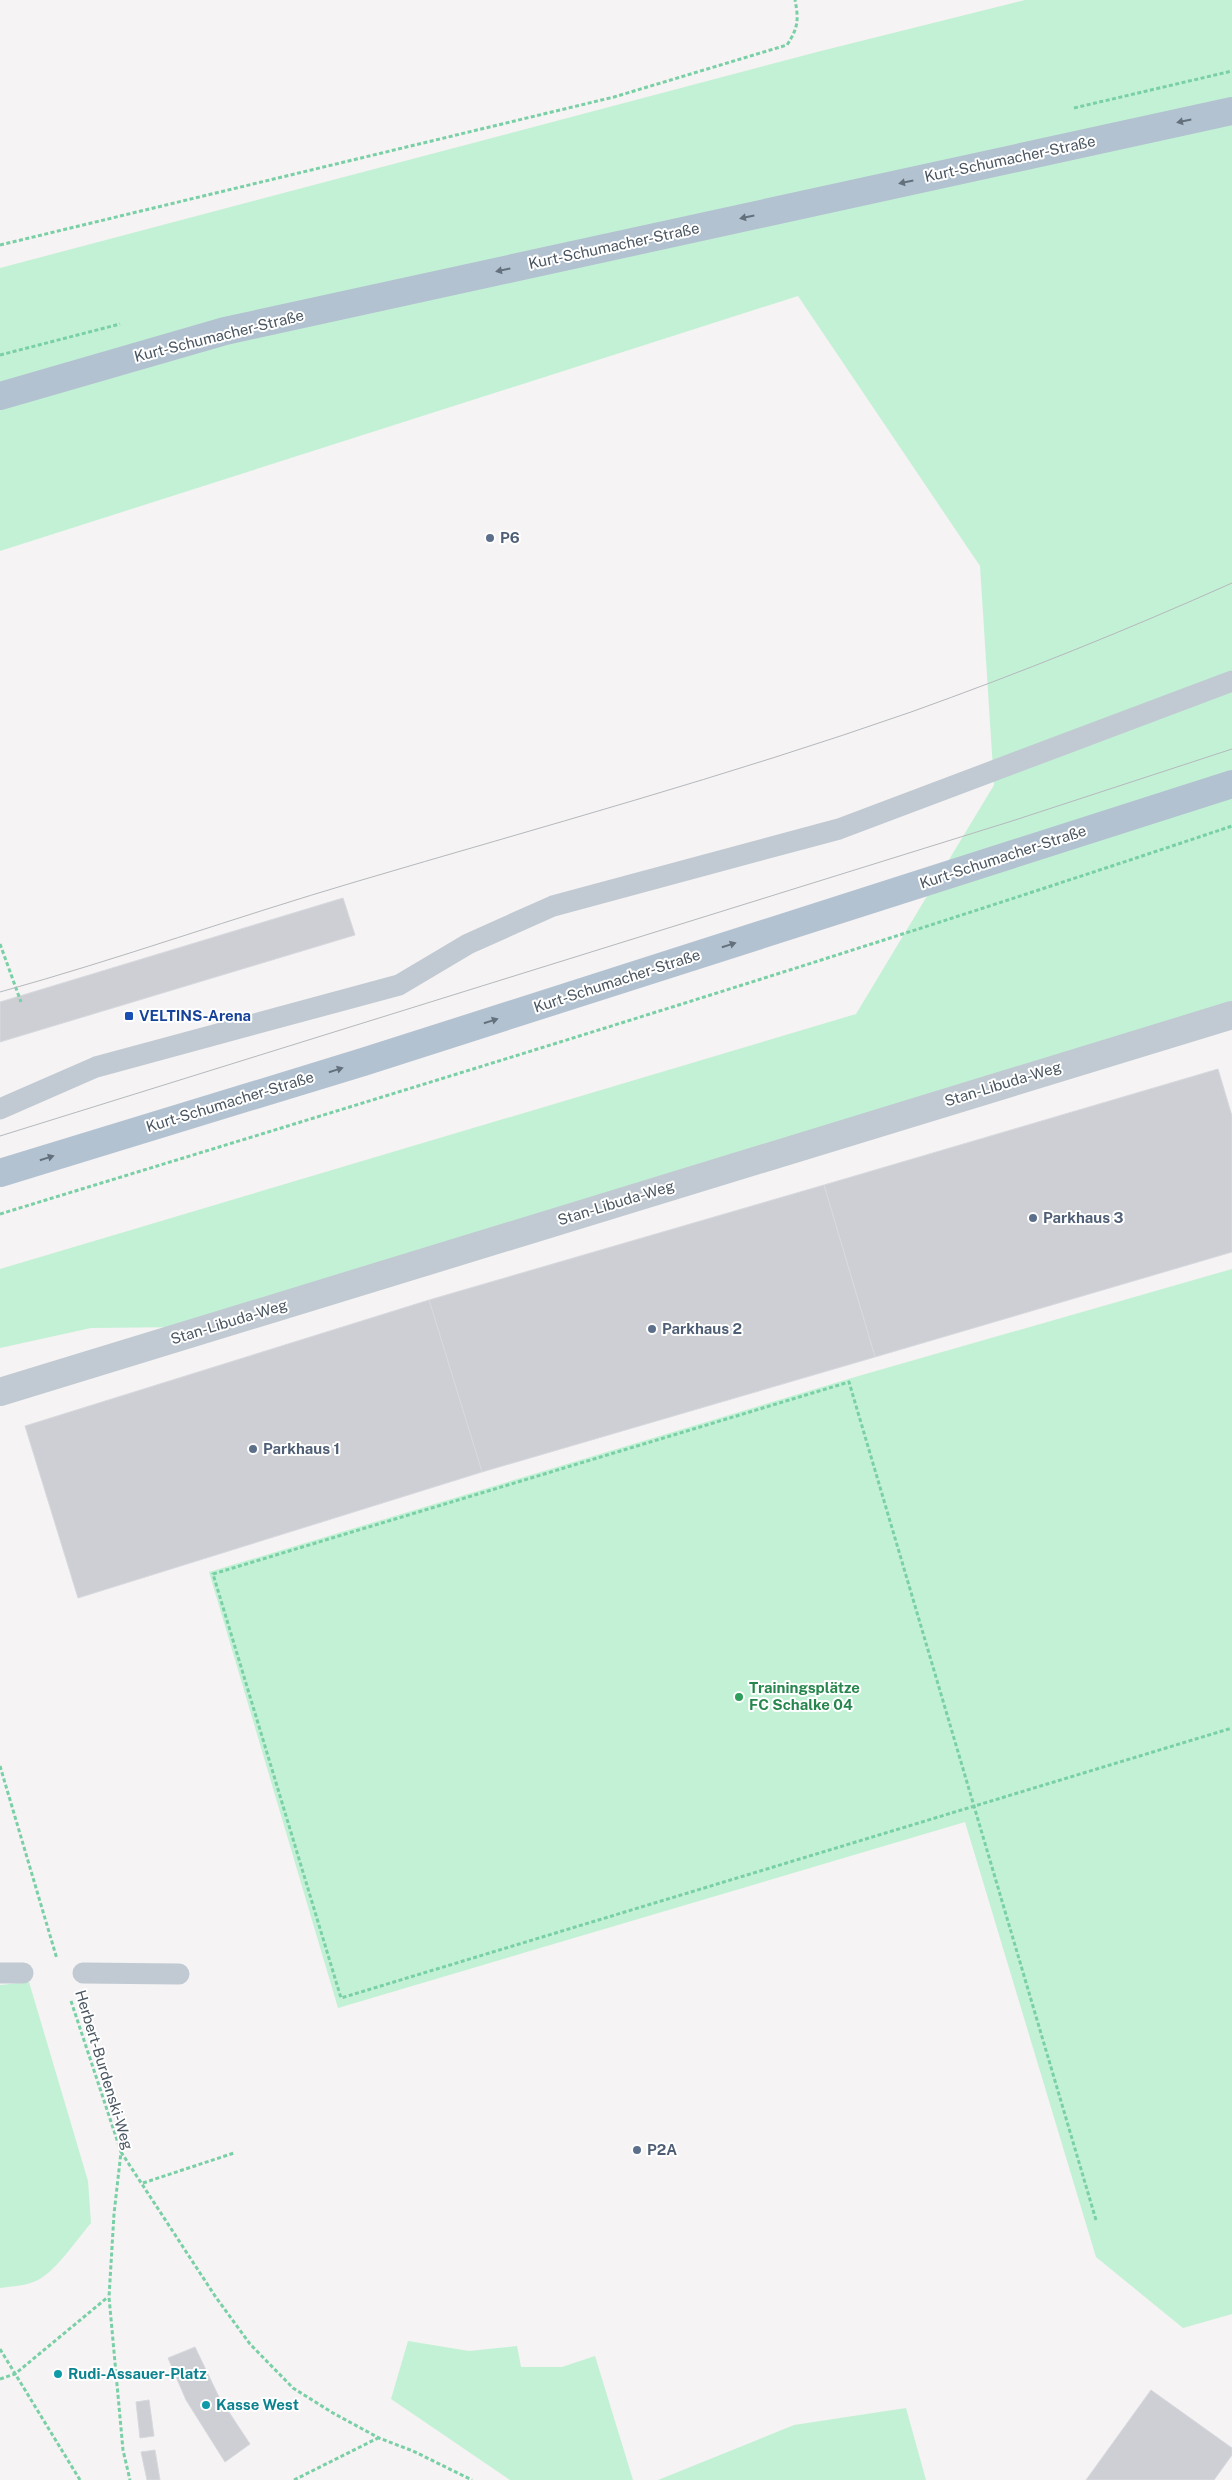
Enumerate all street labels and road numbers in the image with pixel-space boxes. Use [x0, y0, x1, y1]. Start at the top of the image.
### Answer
street label: Kurt-Schumacher-Straße [923, 132, 1097, 185]
street label: Kurt-Schumacher-Straße [527, 219, 701, 272]
street label: Kurt-Schumacher-Straße [132, 306, 306, 365]
street label: Kurt-Schumacher-Straße [917, 822, 1088, 892]
street label: Kurt-Schumacher-Straße [531, 946, 702, 1016]
street label: Stan-Libuda-Weg [942, 1058, 1063, 1109]
street label: Kurt-Schumacher-Straße [144, 1068, 316, 1135]
street label: Stan-Libuda-Weg [555, 1177, 676, 1228]
street label: Stan-Libuda-Weg [168, 1296, 289, 1347]
street label: Herbert-Burdenski-Weg [72, 1988, 137, 2152]

